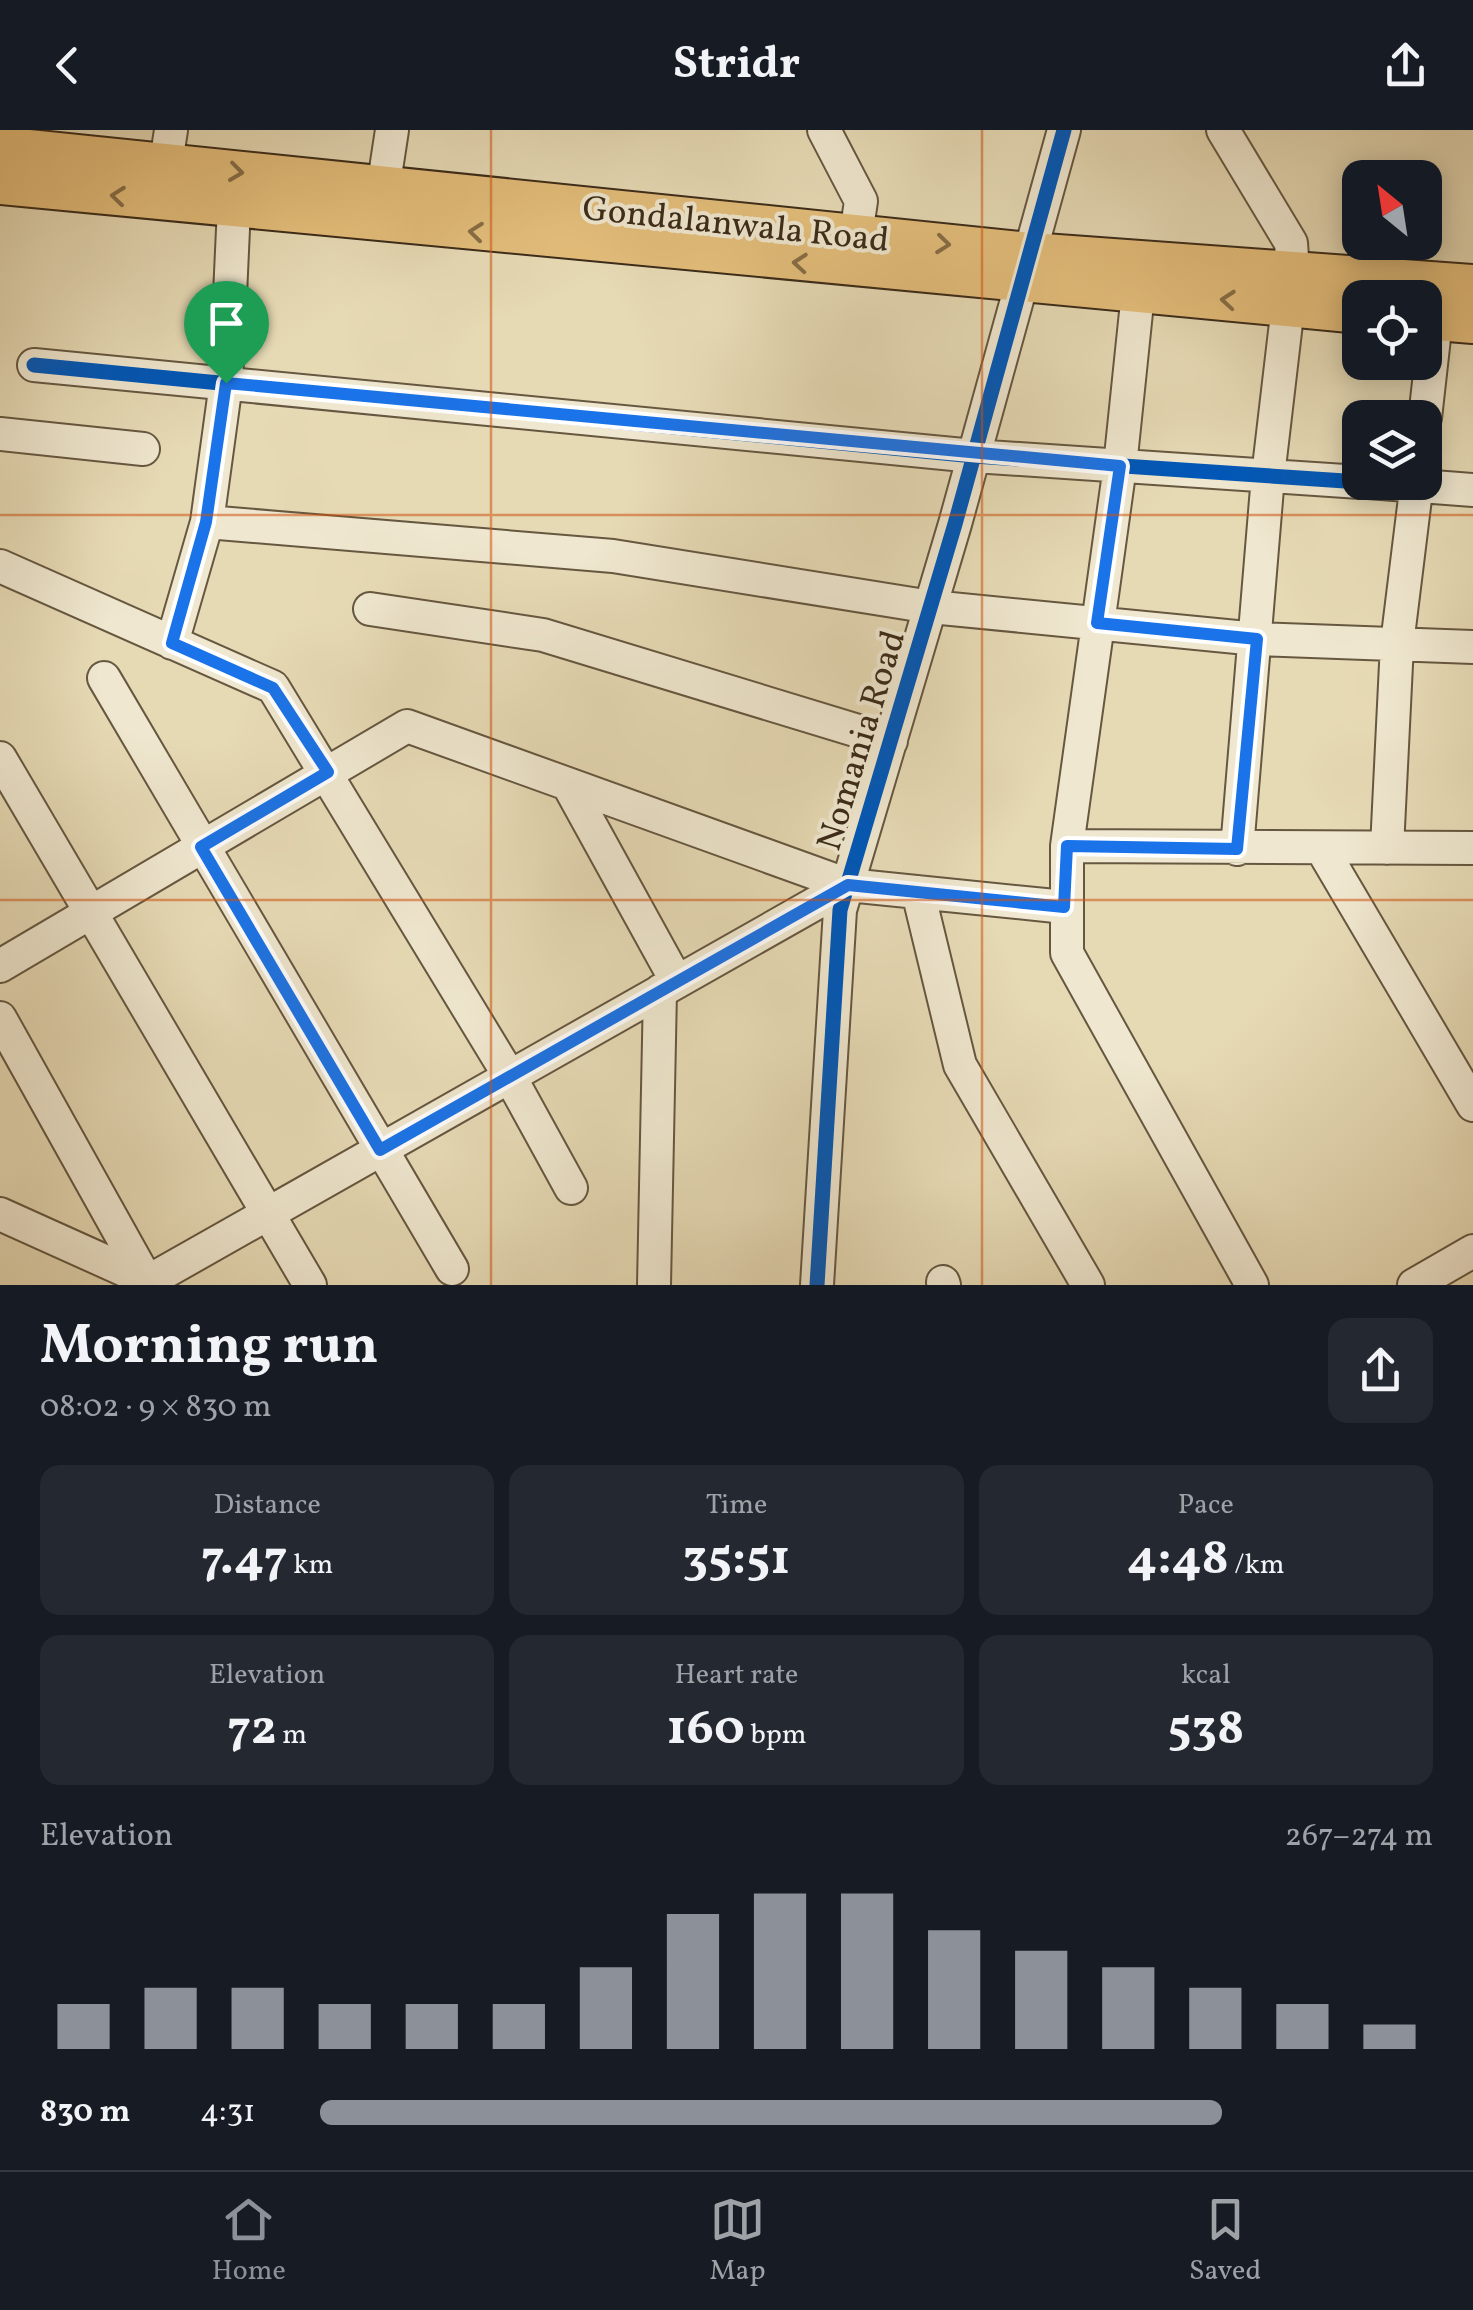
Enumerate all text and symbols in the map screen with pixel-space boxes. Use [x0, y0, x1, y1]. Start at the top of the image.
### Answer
text: Stridr [673, 34, 800, 97]
icon: back [40, 38, 95, 93]
icon: share [1378, 38, 1433, 93]
north arrow [1342, 160, 1442, 260]
map controls [1342, 160, 1442, 500]
one-way arrow [229, 161, 245, 182]
one-way arrow [110, 185, 126, 207]
street label: Gondalanwala Road [580, 186, 891, 266]
one-way arrow [468, 221, 484, 243]
one-way arrow [935, 233, 951, 254]
one-way arrow [791, 252, 807, 274]
button: locate [1342, 280, 1442, 380]
pin [184, 281, 269, 384]
one-way arrow [1220, 290, 1236, 312]
icon: arrive [199, 296, 254, 351]
button: layers [1342, 400, 1442, 500]
street label: Nomania Road [807, 625, 919, 857]
text: Morning run [40, 1310, 379, 1386]
button: share [1328, 1318, 1433, 1423]
text: 08:02 · 9 × 830 m [40, 1386, 272, 1430]
text: Distance [214, 1486, 321, 1525]
text: Time [706, 1486, 767, 1525]
text: Pace [1178, 1486, 1234, 1525]
text: 7.47 [201, 1525, 288, 1595]
text: 35:51 [683, 1525, 790, 1595]
text: 4:48 [1127, 1525, 1229, 1595]
text: km [288, 1546, 333, 1585]
text: /km [1229, 1546, 1285, 1585]
text: Elevation [209, 1656, 325, 1695]
text: Heart rate [675, 1656, 798, 1695]
text: kcal [1181, 1656, 1231, 1695]
text: 72 [227, 1695, 277, 1765]
text: 160 [666, 1695, 745, 1765]
text: 538 [1167, 1695, 1244, 1765]
text: m [277, 1716, 307, 1755]
text: bpm [745, 1716, 807, 1755]
text: Elevation [40, 1815, 173, 1859]
text: 267–274 m [1285, 1815, 1433, 1859]
text: 830 m [40, 2091, 130, 2135]
text: 4:31 [200, 2091, 256, 2135]
tab: Home [212, 2192, 286, 2291]
tab: Map [709, 2192, 765, 2291]
tab: Saved [1189, 2192, 1261, 2291]

